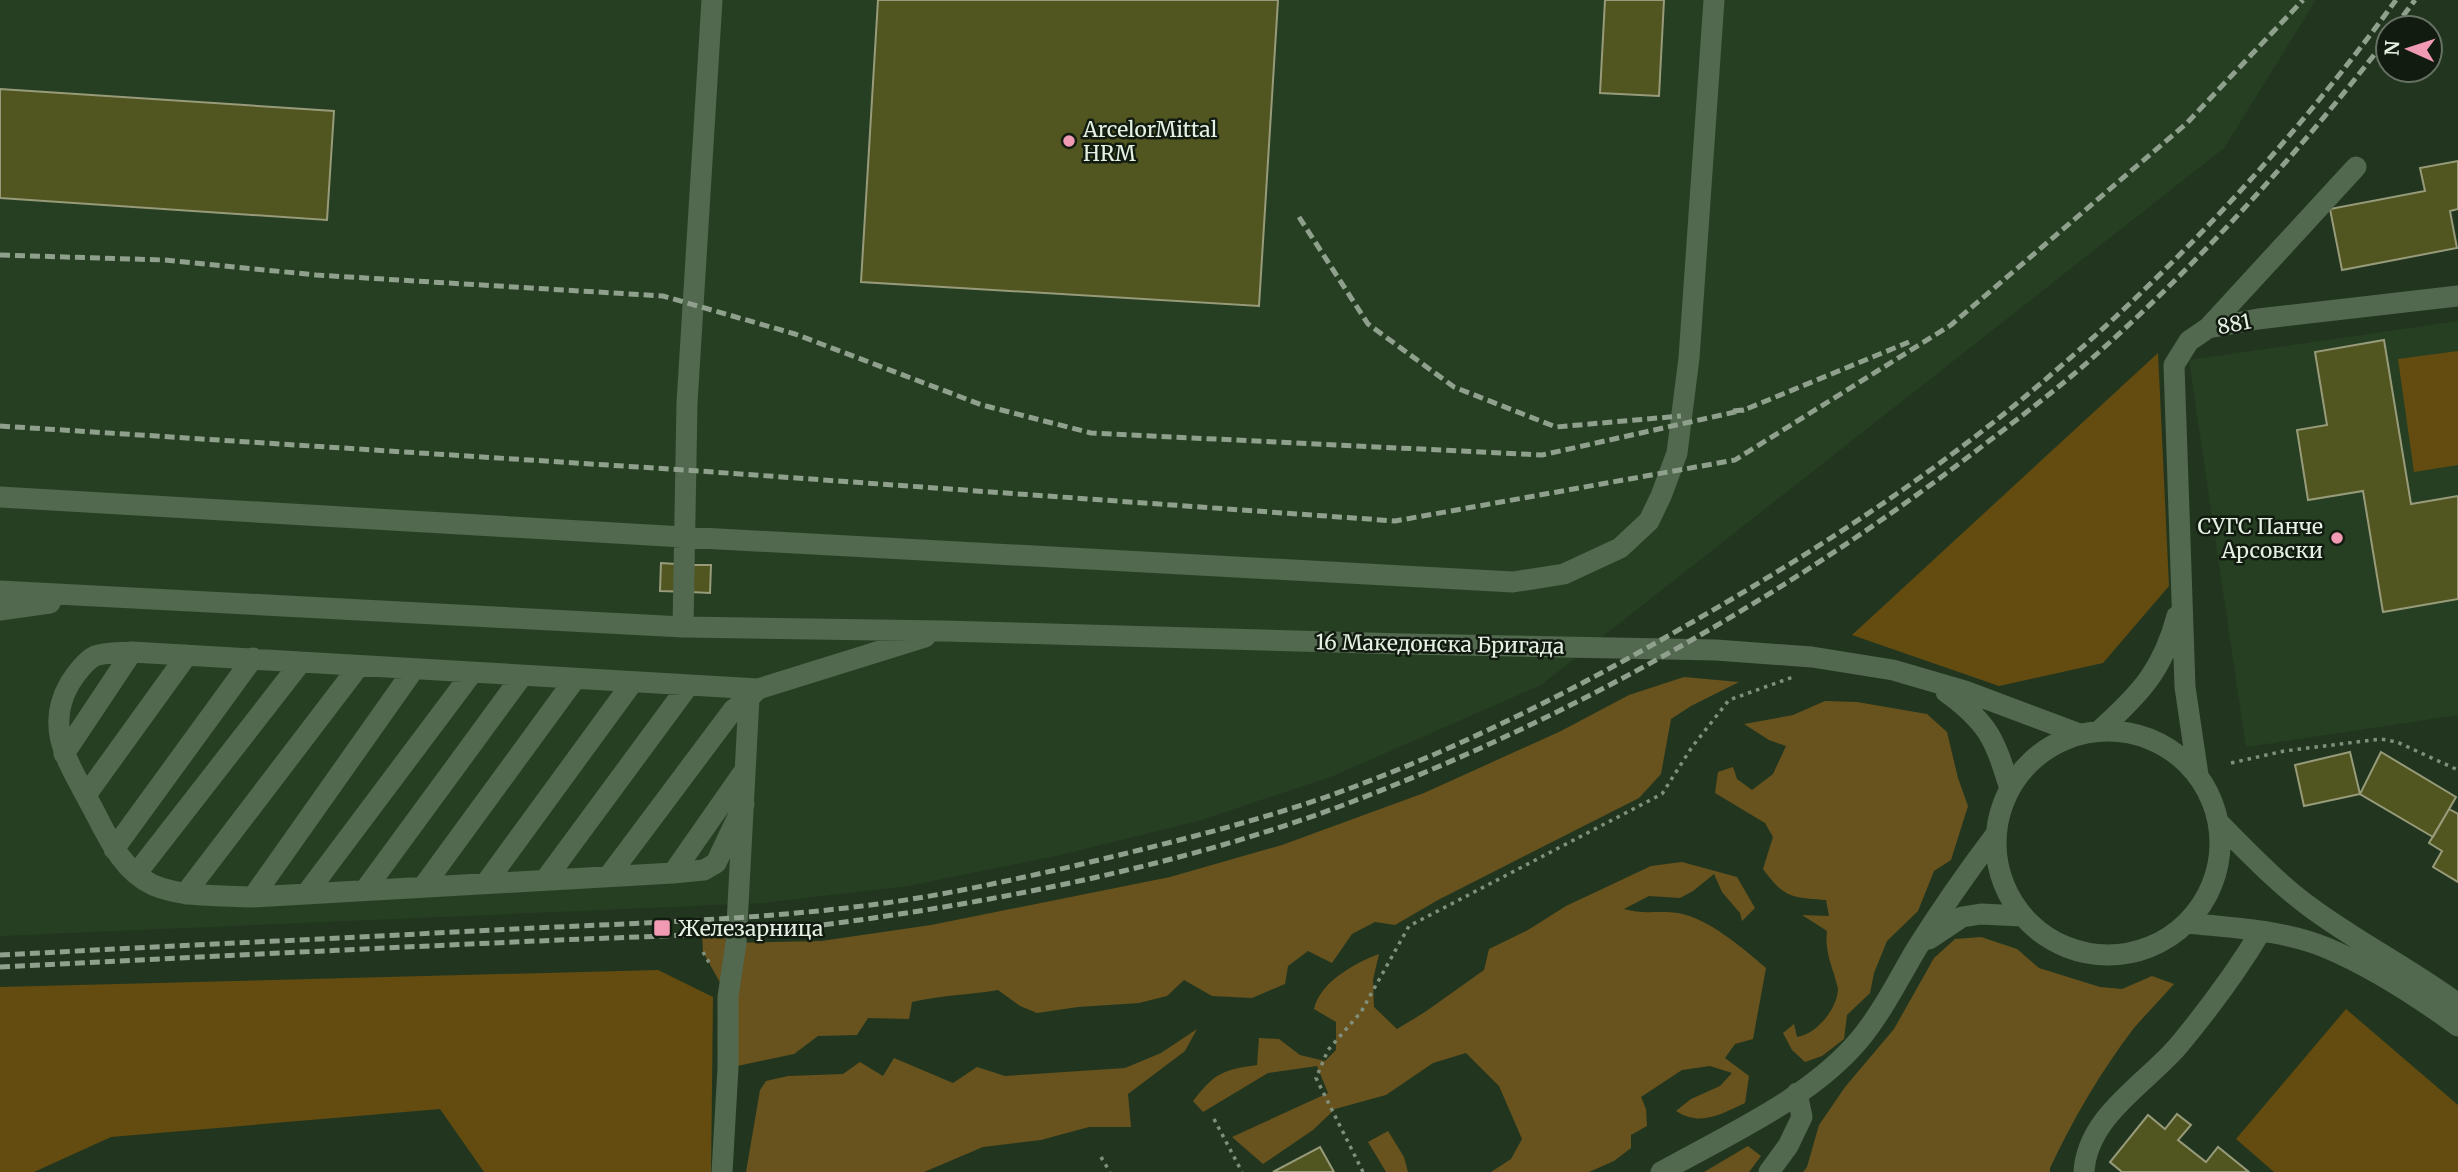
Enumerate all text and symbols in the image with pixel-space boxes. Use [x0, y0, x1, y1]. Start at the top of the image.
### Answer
north arrow [2374, 14, 2444, 84]
text: N [2380, 40, 2404, 56]
place label: ArcelorMittal HRM [1082, 116, 1218, 167]
marker: ArcelorMittal HRM [1061, 133, 1077, 149]
street label: 881 [2215, 308, 2253, 340]
place label: СУГС Панче Арсовски [2198, 513, 2323, 564]
marker: СУГС Панче Арсовски [2329, 530, 2345, 546]
street label: 16 Македонска Бригада [1315, 628, 1565, 660]
place label: Железарница [678, 915, 823, 942]
marker: Железарница [652, 918, 672, 938]

